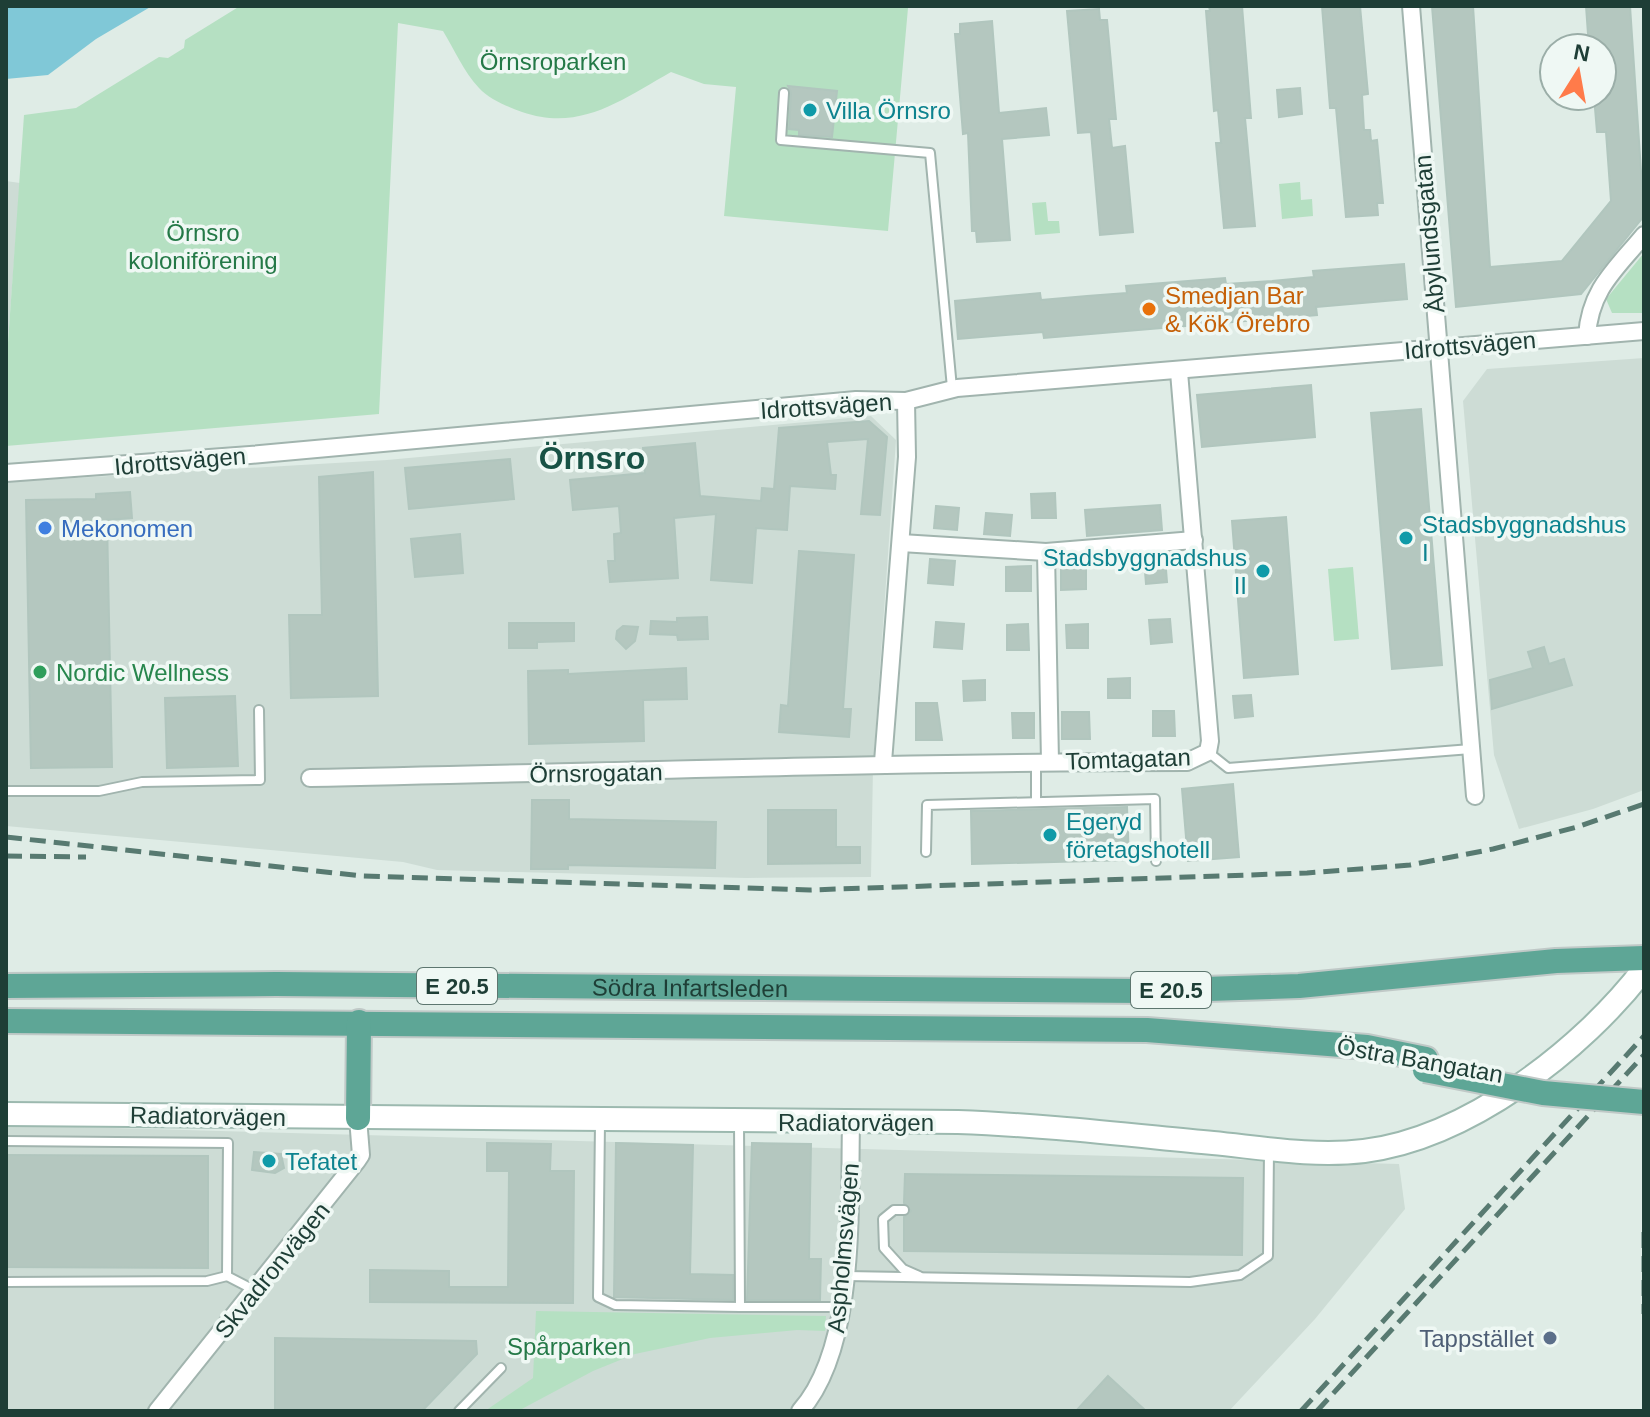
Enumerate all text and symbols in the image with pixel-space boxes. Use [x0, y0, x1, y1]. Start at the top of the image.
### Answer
north arrow [1538, 32, 1618, 112]
text: N [1572, 39, 1592, 67]
park label: Örnsroparken [480, 48, 626, 75]
place label: Villa Örnsro [826, 97, 951, 124]
marker: Villa Örnsro [801, 101, 819, 119]
street label: Åbylundsgatan [1409, 154, 1449, 314]
park label: Örnsro koloniförening [128, 219, 278, 274]
place label: Smedjan Bar & Kök Örebro [1165, 282, 1310, 337]
marker: Smedjan Bar & Kök Örebro [1140, 300, 1158, 318]
street label: Idrottsvägen [1403, 326, 1537, 364]
street label: Idrottsvägen [759, 388, 893, 424]
district label: Örnsro [539, 440, 645, 476]
street label: Idrottsvägen [113, 442, 247, 480]
place label: Stadsbyggnadshus I [1422, 511, 1626, 566]
place label: Mekonomen [61, 515, 193, 542]
marker: Mekonomen [36, 519, 54, 537]
marker: Stadsbyggnadshus I [1397, 529, 1415, 547]
place label: Stadsbyggnadshus II [1043, 544, 1247, 599]
marker: Stadsbyggnadshus II [1254, 562, 1272, 580]
place label: Nordic Wellness [56, 659, 229, 686]
marker: Nordic Wellness [31, 663, 49, 681]
street label: Tomtagatan [1065, 743, 1191, 775]
street label: Örnsrogatan [529, 758, 663, 788]
place label: Egeryd företagshotell [1066, 808, 1210, 863]
marker: Egeryd företagshotell [1041, 826, 1059, 844]
road number: E 20.5 [417, 968, 497, 1004]
road number: E 20.5 [1131, 972, 1211, 1008]
street label: Södra Infartsleden [592, 973, 788, 1002]
street label: Östra Bangatan [1335, 1032, 1505, 1088]
street label: Radiatorvägen [130, 1101, 286, 1131]
street label: Radiatorvägen [778, 1109, 934, 1136]
place label: Tefatet [285, 1148, 357, 1175]
marker: Tefatet [260, 1152, 278, 1170]
street label: Aspholmsvägen [822, 1162, 864, 1334]
street label: Skvadronvägen [209, 1197, 335, 1343]
place label: Tappstället [1419, 1325, 1534, 1352]
marker: Tappstället [1541, 1329, 1559, 1347]
park label: Spårparken [507, 1333, 631, 1360]

